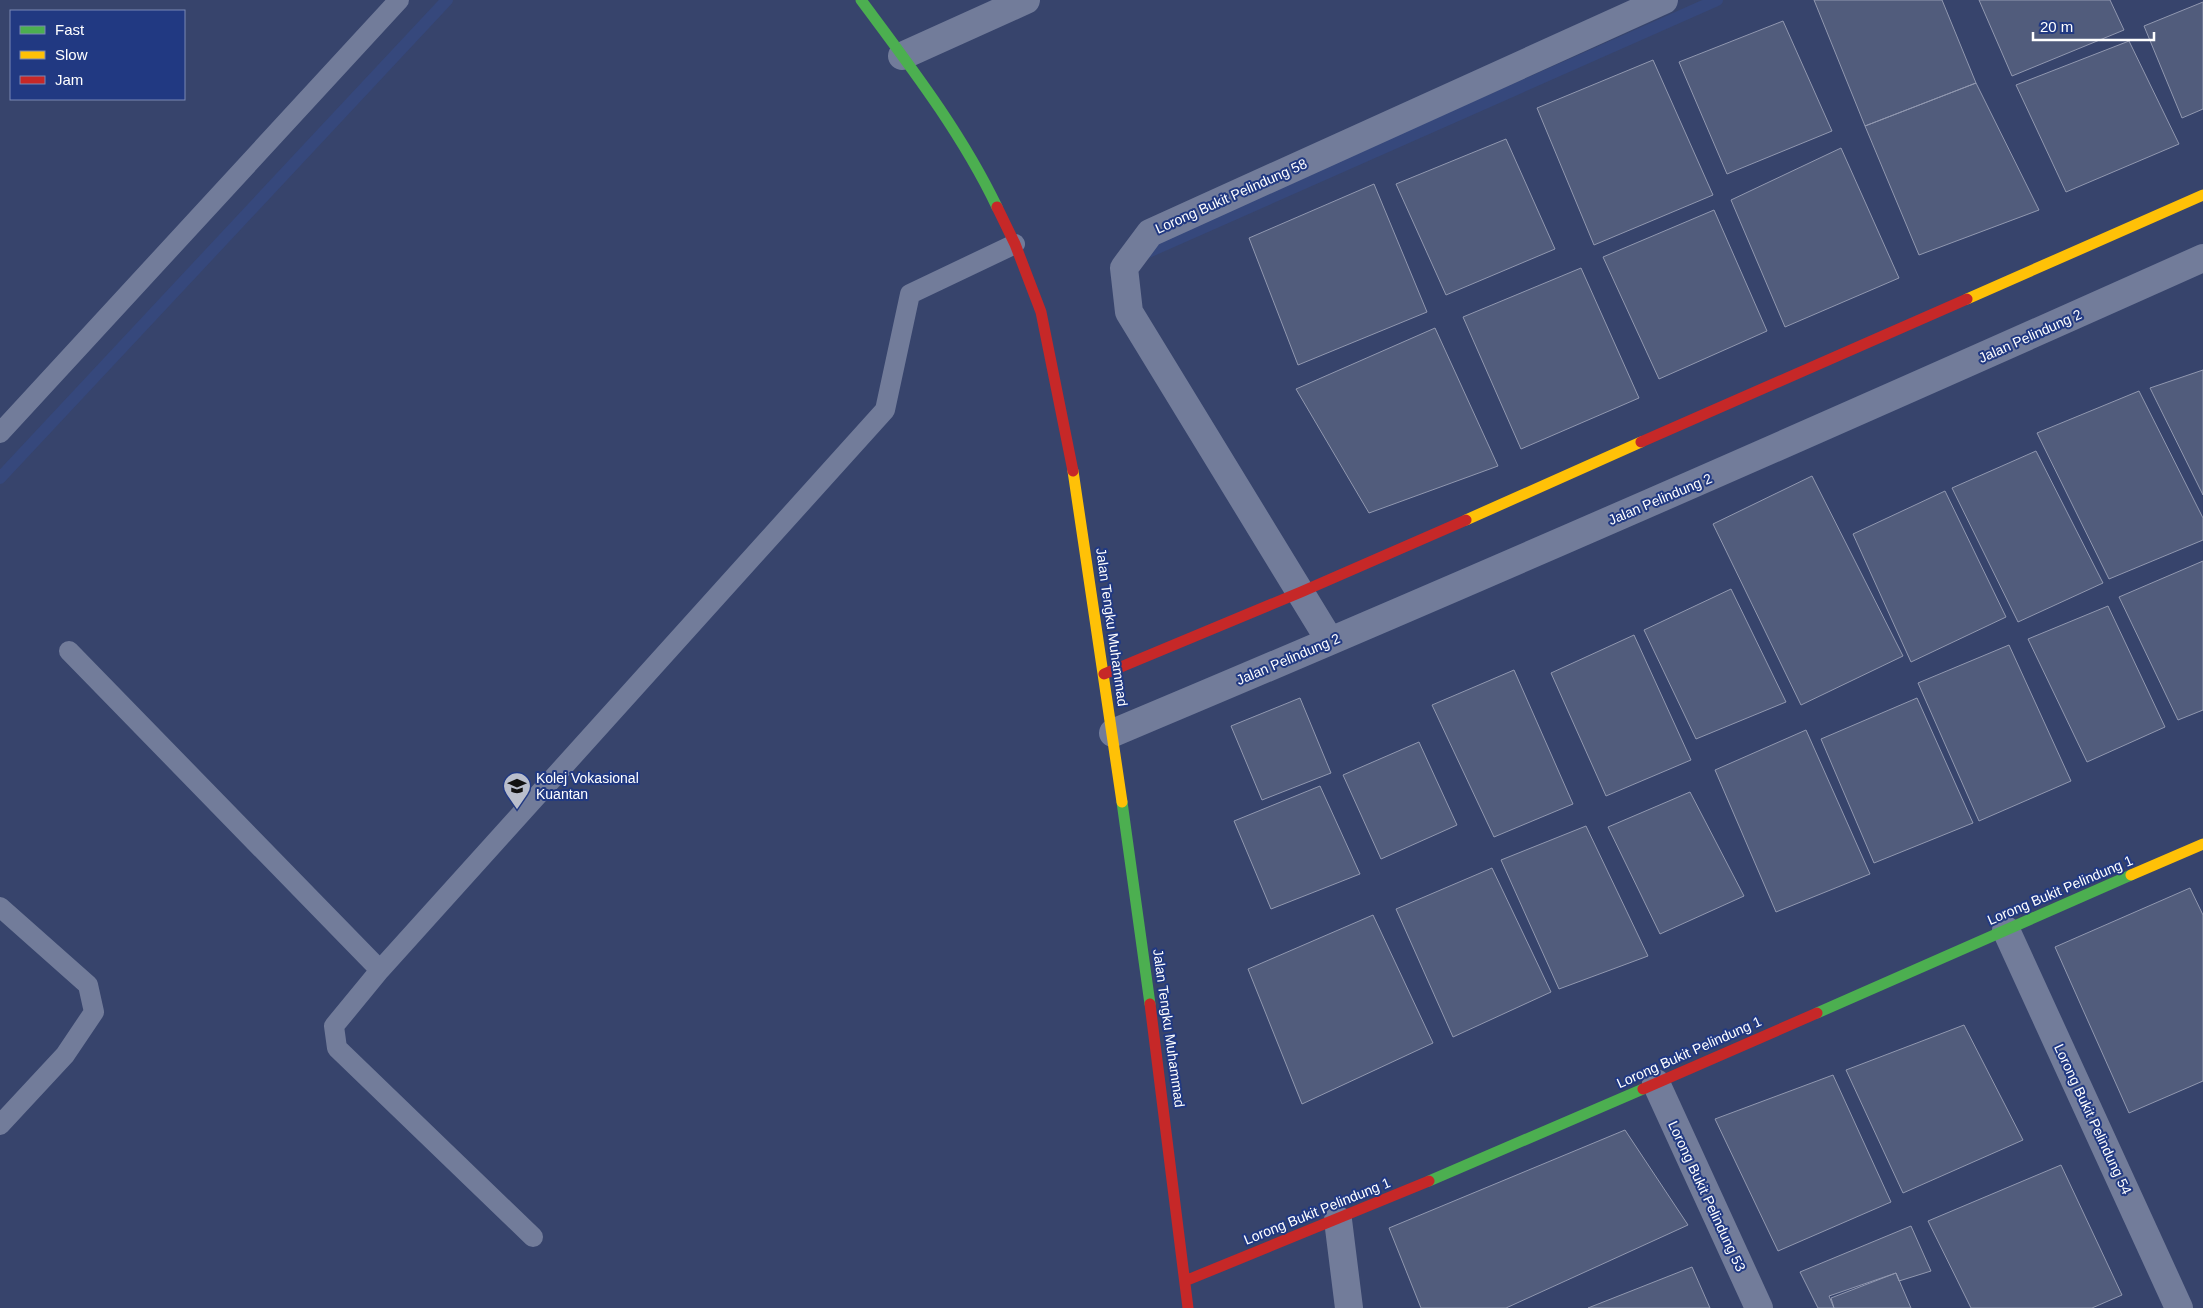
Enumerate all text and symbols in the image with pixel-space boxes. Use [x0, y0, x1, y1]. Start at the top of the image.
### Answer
legend [10, 10, 185, 100]
scale bar [2033, 10, 2154, 42]
text: 20 m [2040, 18, 2073, 35]
text: Fast [55, 21, 85, 38]
text: Slow [55, 46, 88, 63]
text: Jam [55, 71, 83, 88]
street label: Lorong Bukit Pelindung 58 [1153, 155, 1309, 237]
street label: Jalan Pelindung 2 [1976, 306, 2084, 366]
street label: Jalan Pelindung 2 [1606, 470, 1715, 528]
street label: Jalan Tengku Muhammad [1093, 547, 1131, 707]
street label: Jalan Pelindung 2 [1234, 630, 1343, 688]
place label: Kolej Vokasional Kuantan [536, 770, 639, 802]
school or university icon: Kolej Vokasional Kuantan [502, 771, 532, 810]
street label: Lorong Bukit Pelindung 1 [1985, 852, 2135, 928]
street label: Jalan Tengku Muhammad [1150, 948, 1188, 1108]
street label: Lorong Bukit Pelindung 1 [1614, 1013, 1764, 1091]
street label: Lorong Bukit Pelindung 54 [2051, 1041, 2135, 1197]
street label: Lorong Bukit Pelindung 53 [1665, 1118, 1749, 1274]
street label: Lorong Bukit Pelindung 1 [1241, 1174, 1393, 1248]

